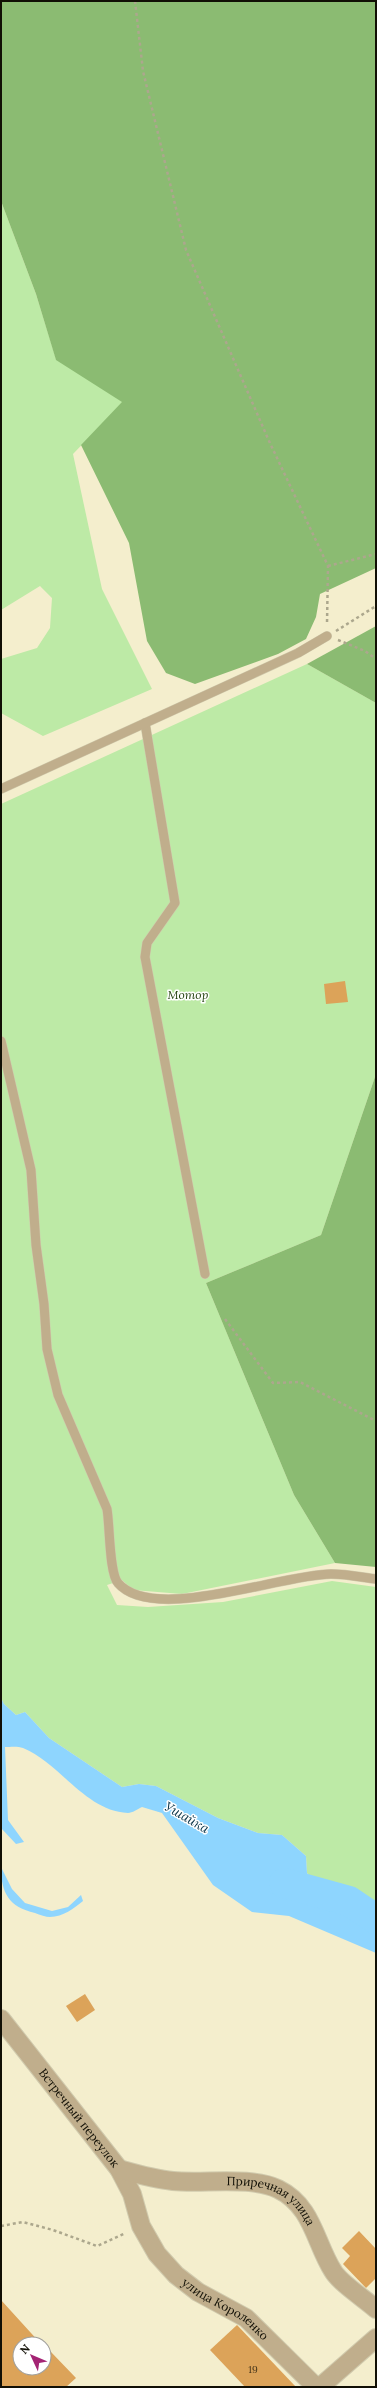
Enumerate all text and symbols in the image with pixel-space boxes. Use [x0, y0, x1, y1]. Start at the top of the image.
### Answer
park label: Мотор [168, 987, 209, 1002]
water label: Ушайка [161, 1798, 213, 1837]
street label: Встречный переулок [36, 2065, 123, 2171]
street label: Приречная улица [226, 2173, 318, 2228]
street label: улица Короленко [179, 2274, 272, 2343]
north arrow [12, 2336, 52, 2376]
text: N [17, 2341, 33, 2357]
house number: 19 [248, 2363, 258, 2376]

